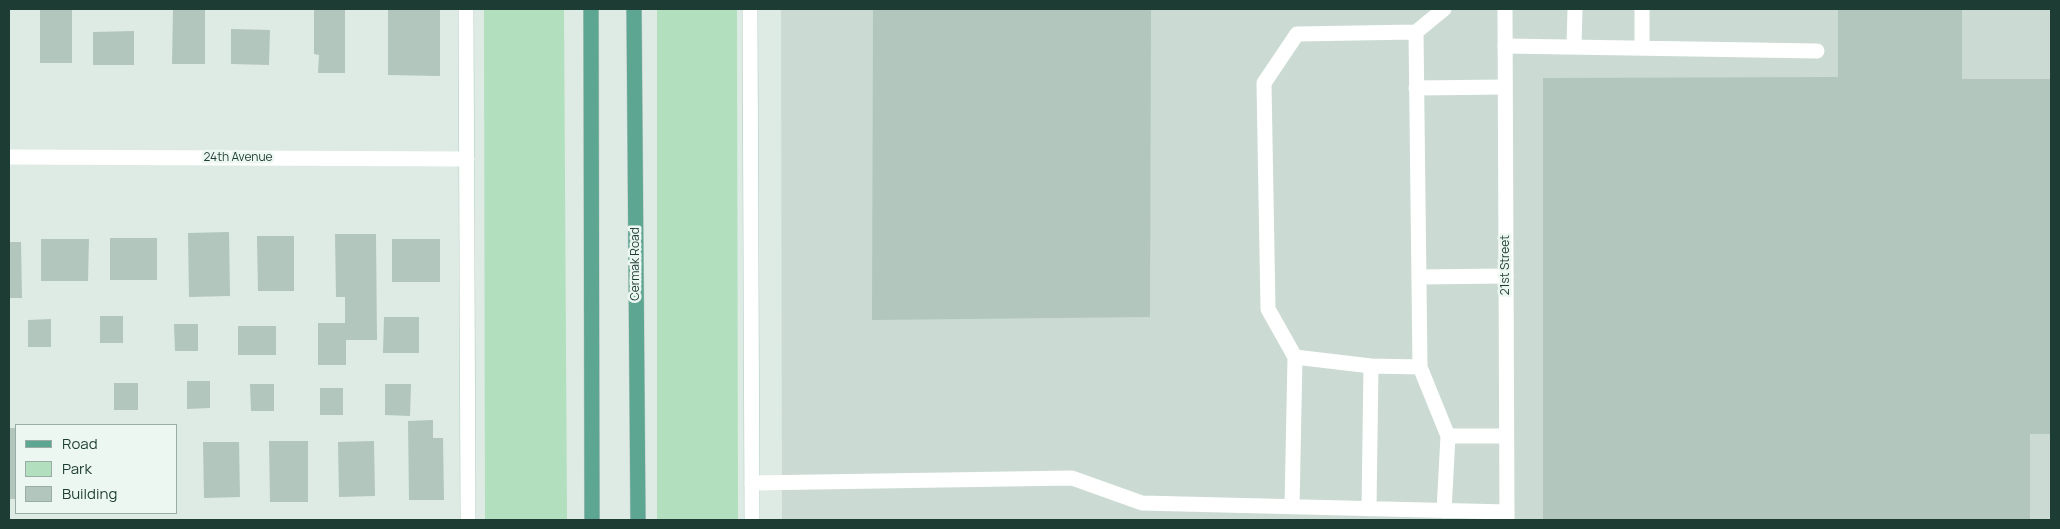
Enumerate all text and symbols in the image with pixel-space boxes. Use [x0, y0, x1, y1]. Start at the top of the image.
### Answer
street label: 24th Avenue [203, 151, 273, 165]
street label: Cermak Road [629, 227, 643, 301]
street label: 21st Street [1499, 235, 1513, 295]
legend [15, 424, 178, 514]
text: Road [62, 433, 98, 454]
text: Park [62, 458, 92, 479]
text: Building [62, 483, 117, 504]

